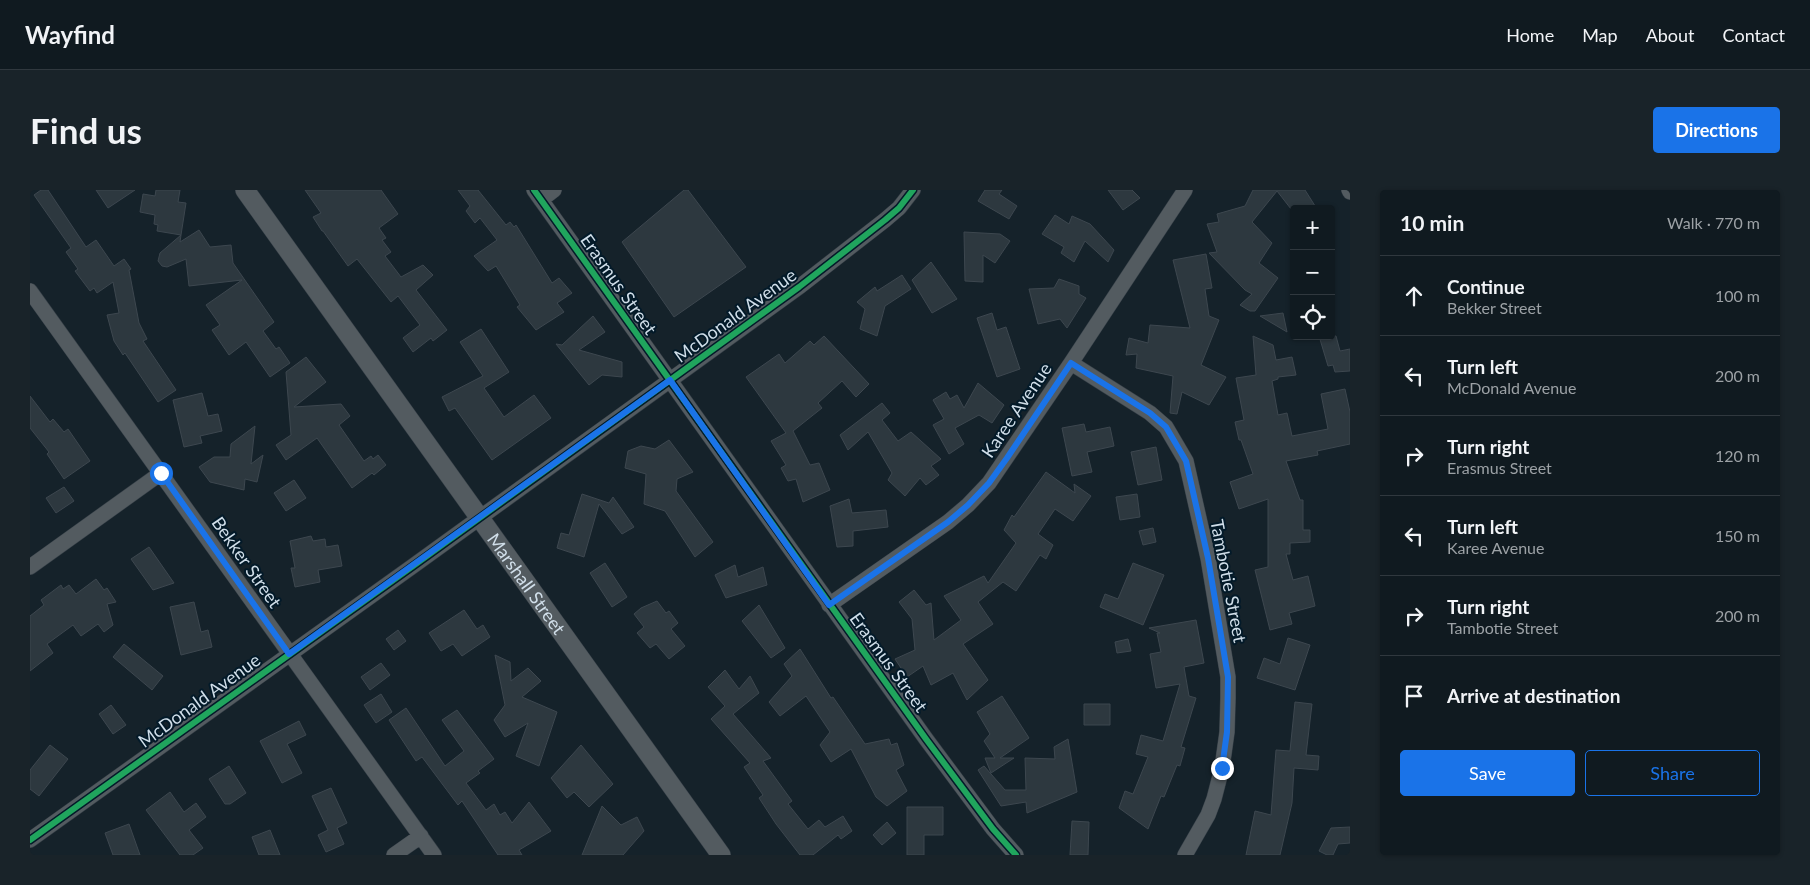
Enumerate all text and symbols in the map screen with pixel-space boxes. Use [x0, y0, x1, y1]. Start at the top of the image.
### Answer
text: Wayfind [25, 20, 115, 49]
text: Home [1506, 24, 1554, 46]
text: Map [1582, 24, 1618, 46]
text: About [1646, 24, 1695, 46]
text: Contact [1723, 24, 1785, 46]
button: Directions [1653, 107, 1780, 153]
text: Find us [30, 109, 142, 151]
map controls [1290, 205, 1335, 340]
button: + [1290, 205, 1335, 250]
text: 10 min [1400, 210, 1464, 235]
text: Walk · 770 m [1667, 213, 1760, 232]
street label: Erasmus Street [576, 229, 662, 339]
button: − [1290, 250, 1335, 295]
street label: McDonald Avenue [670, 263, 800, 367]
text: Continue [1447, 275, 1525, 298]
icon: ahead [1400, 282, 1428, 310]
text: 100 m [1715, 286, 1760, 305]
button: locate [1290, 295, 1335, 340]
text: Bekker Street [1447, 298, 1542, 317]
text: Turn left [1447, 355, 1518, 378]
street label: Karee Avenue [976, 358, 1056, 462]
icon: left [1400, 362, 1428, 390]
text: 200 m [1715, 366, 1760, 385]
text: McDonald Avenue [1447, 378, 1576, 397]
text: Turn right [1447, 435, 1529, 458]
icon: right [1400, 442, 1428, 470]
text: 120 m [1715, 446, 1760, 465]
text: Erasmus Street [1447, 458, 1552, 477]
route start [150, 462, 173, 485]
street label: Bekker Street [207, 512, 287, 612]
text: Turn left [1447, 515, 1518, 538]
street label: Tambotie Street [1206, 518, 1252, 645]
icon: left [1400, 522, 1428, 550]
text: 150 m [1715, 526, 1760, 545]
street label: Marshall Street [483, 529, 571, 639]
text: Karee Avenue [1447, 538, 1544, 557]
text: Turn right [1447, 595, 1529, 618]
icon: right [1400, 602, 1428, 630]
text: 200 m [1715, 606, 1760, 625]
street label: Erasmus Street [845, 608, 933, 717]
text: Tambotie Street [1447, 618, 1558, 637]
street label: McDonald Avenue [134, 648, 264, 752]
icon: arrive [1400, 682, 1428, 710]
text: Arrive at destination [1447, 684, 1620, 707]
button: Save [1400, 750, 1575, 796]
button: Share [1585, 750, 1760, 796]
route end [1211, 757, 1234, 780]

